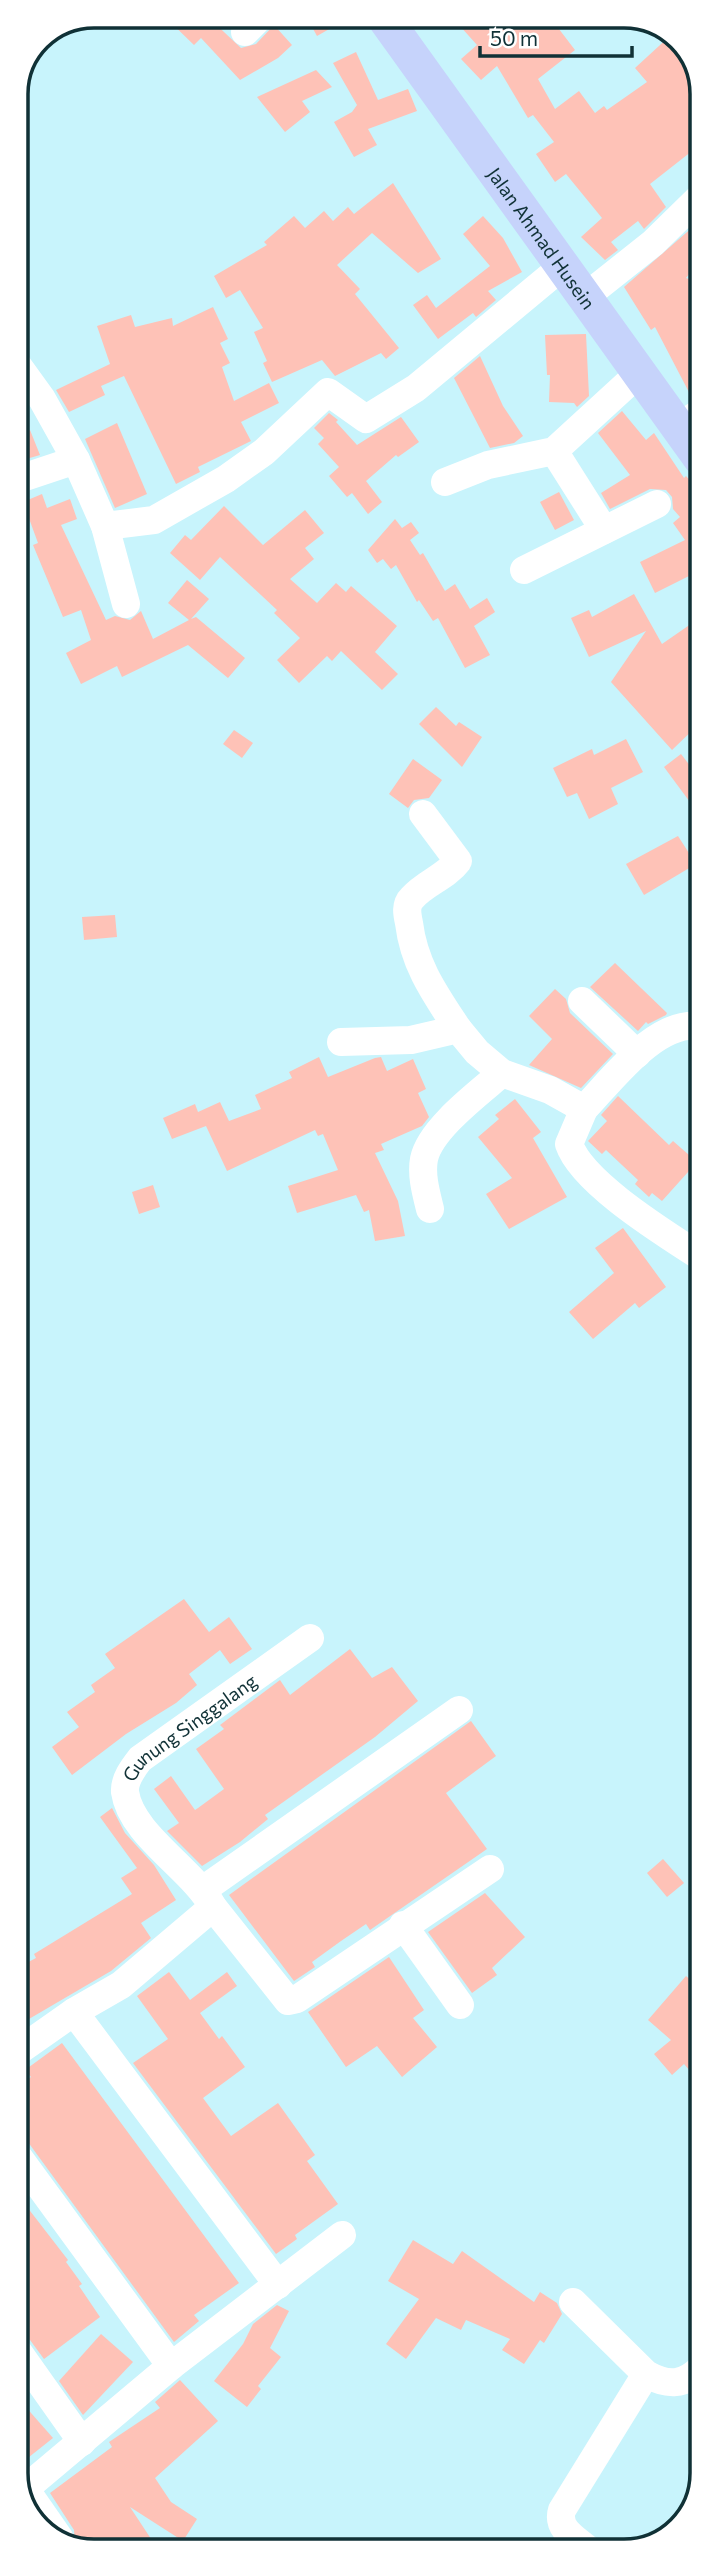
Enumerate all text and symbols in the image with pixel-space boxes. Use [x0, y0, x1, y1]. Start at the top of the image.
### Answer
scale bar [480, 14, 632, 58]
text: 50 m [490, 25, 538, 50]
street label: Jalan Ahmad Husein [484, 162, 601, 313]
street label: Gunung Singgalang [117, 1668, 261, 1785]

